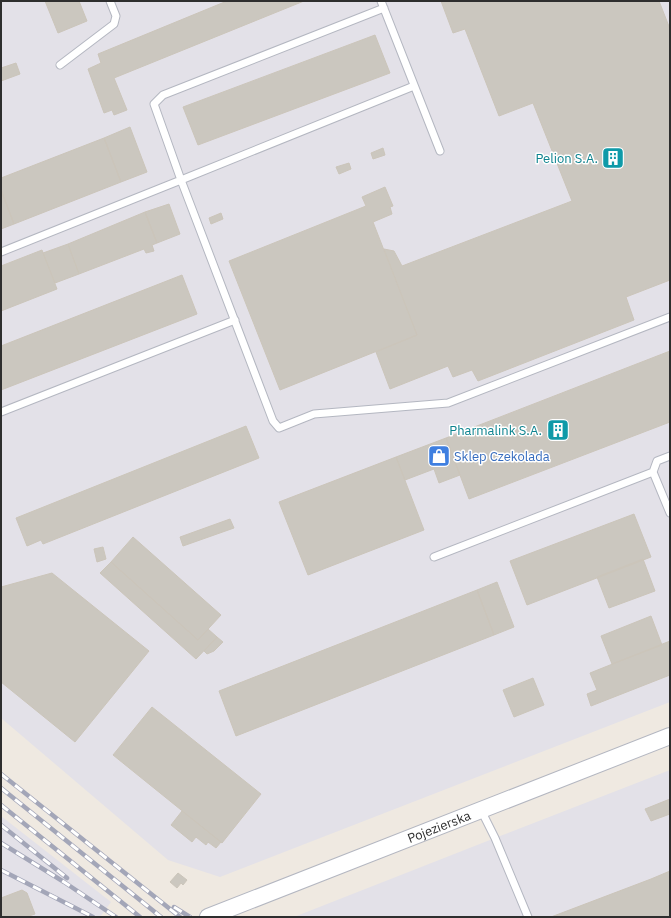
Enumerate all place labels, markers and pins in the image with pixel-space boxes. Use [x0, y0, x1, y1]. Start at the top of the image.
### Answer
building icon: Pelion S.A. [600, 145, 626, 171]
place label: Pelion S.A. [535, 150, 598, 167]
building icon: Pharmalink S.A. [545, 417, 571, 443]
place label: Pharmalink S.A. [449, 422, 542, 439]
shop icon: Sklep Czekolada [426, 443, 452, 469]
place label: Sklep Czekolada [454, 448, 550, 465]

